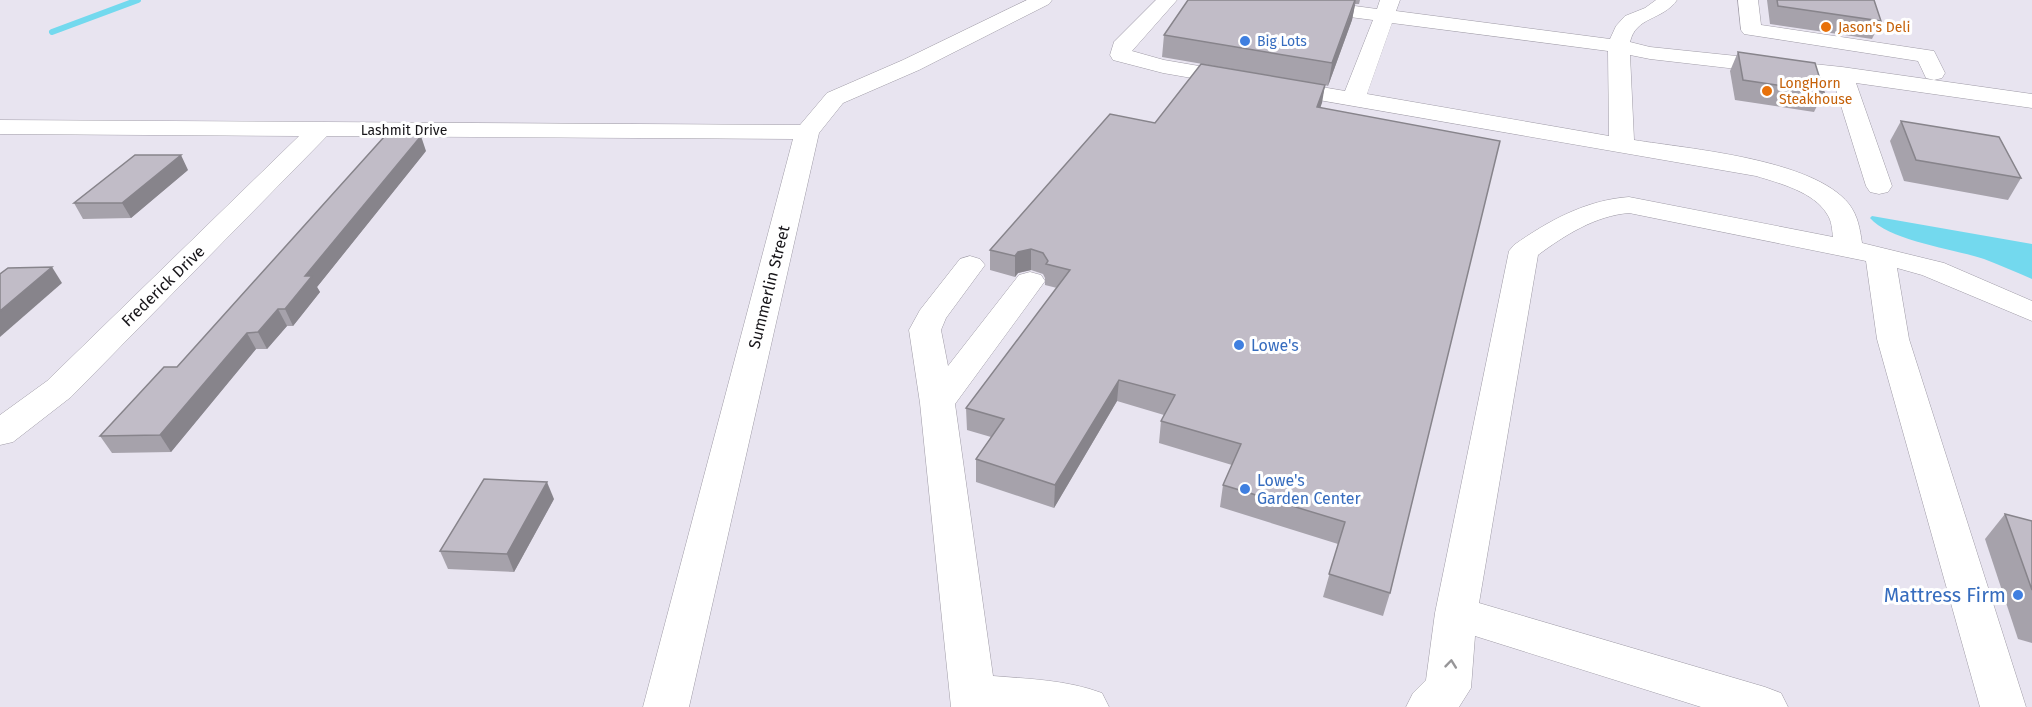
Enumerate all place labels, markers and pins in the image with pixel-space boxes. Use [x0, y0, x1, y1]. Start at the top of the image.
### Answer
place label: Jason's Deli [1838, 19, 1910, 36]
marker: Jason's Deli [1819, 20, 1833, 34]
place label: Big Lots [1257, 33, 1307, 50]
marker: Big Lots [1238, 34, 1252, 48]
place label: LongHorn Steakhouse [1779, 75, 1852, 108]
marker: LongHorn Steakhouse [1760, 84, 1774, 98]
place label: Lowe's [1251, 336, 1299, 355]
marker: Lowe's [1232, 338, 1246, 352]
place label: Lowe's Garden Center [1257, 471, 1361, 508]
marker: Lowe's Garden Center [1238, 482, 1252, 496]
place label: Mattress Firm [1884, 583, 2006, 607]
marker: Mattress Firm [2011, 588, 2025, 602]

